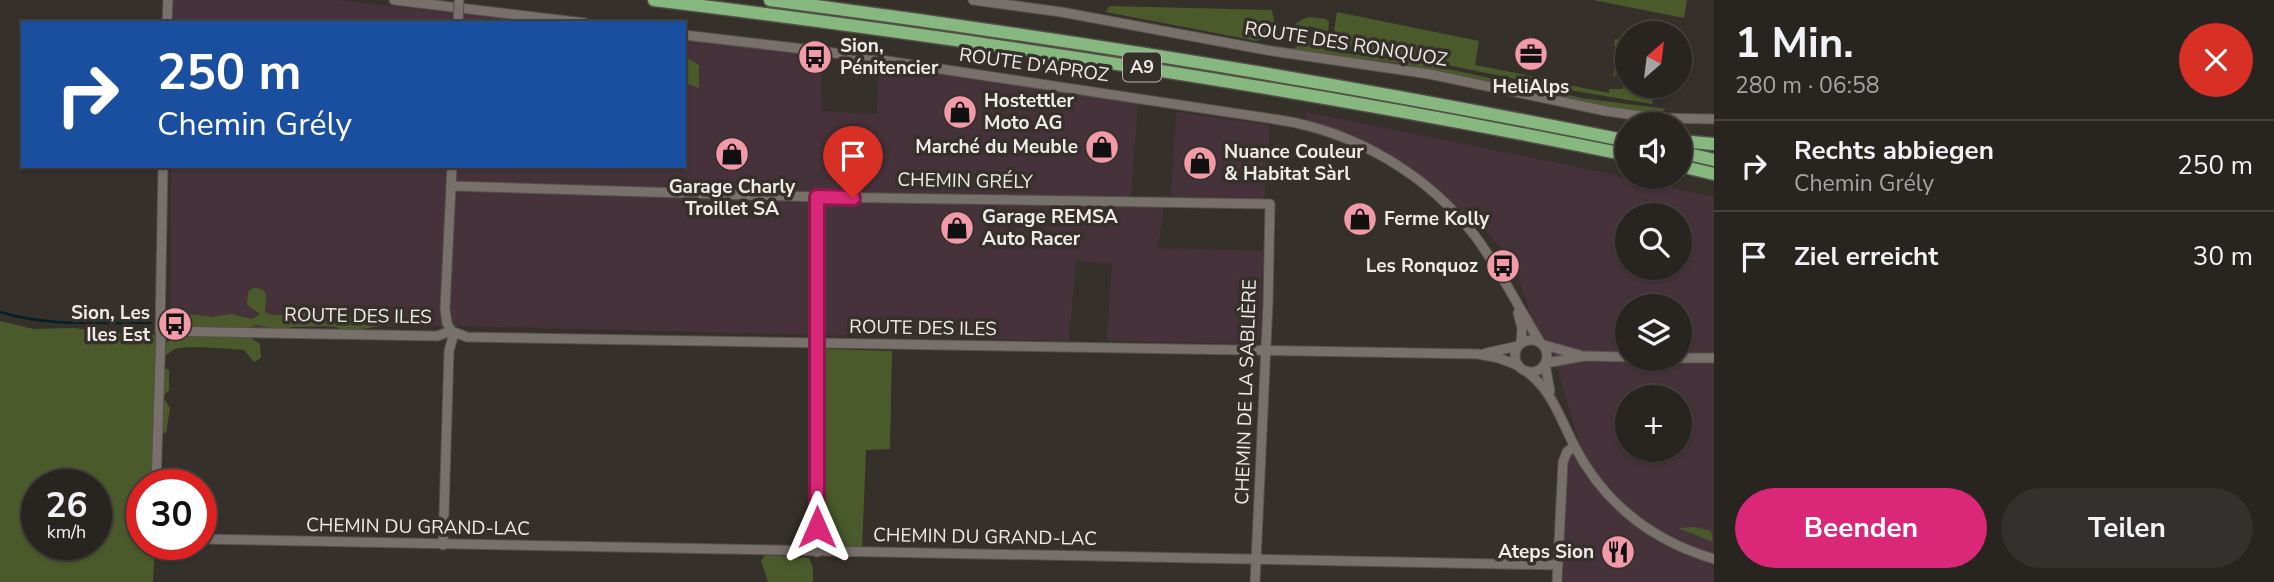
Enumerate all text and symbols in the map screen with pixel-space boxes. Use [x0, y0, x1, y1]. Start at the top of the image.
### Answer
street label: ROUTE DES RONQUOZ [1243, 15, 1449, 73]
text: 1 Min. [1735, 15, 1854, 72]
north arrow [1615, 21, 1692, 98]
map controls [1615, 21, 1692, 462]
button: close [2179, 23, 2253, 97]
place label: Sion, Pénitencier [840, 33, 939, 81]
office icon: HeliAlps [1512, 35, 1550, 73]
bus stop icon: Sion, Pénitencier [796, 38, 834, 76]
text: 250 m [157, 39, 301, 106]
street label: ROUTE D'APROZ [958, 42, 1110, 88]
icon: right [42, 49, 133, 140]
road number: A9 [1123, 52, 1161, 82]
text: 280 m · 06:58 [1735, 70, 1880, 101]
place label: HeliAlps [1493, 74, 1569, 100]
place label: Hostettler Moto AG [984, 88, 1075, 136]
shop icon: Hostettler Moto AG [941, 93, 979, 131]
text: Chemin Grély [157, 103, 352, 146]
button: sound [1615, 112, 1692, 189]
pin [823, 126, 883, 198]
shop icon: Marché du Meuble [1083, 128, 1121, 166]
text: Rechts abbiegen [1794, 133, 1994, 168]
place label: Marché du Meuble [915, 134, 1078, 160]
shop icon: Garage Charly Troillet SA [713, 135, 751, 173]
icon: arrive [834, 137, 872, 175]
place label: Nuance Couleur & Habitat Sàrl [1224, 139, 1364, 187]
shop icon: Nuance Couleur & Habitat Sàrl [1181, 144, 1219, 182]
icon: right [1735, 147, 1773, 185]
text: 250 m [2177, 148, 2253, 183]
street label: CHEMIN GRÉLY [897, 167, 1034, 195]
text: Chemin Grély [1794, 168, 1934, 199]
place label: Garage Charly Troillet SA [669, 174, 796, 222]
shop icon: Ferme Kolly [1341, 200, 1379, 238]
button: search [1615, 203, 1692, 280]
place label: Garage REMSA Auto Racer [982, 204, 1119, 252]
place label: Ferme Kolly [1384, 206, 1490, 232]
shop icon: Garage REMSA Auto Racer [938, 209, 976, 247]
icon: arrive [1735, 238, 1773, 276]
text: Ziel erreicht [1794, 239, 1938, 274]
text: 30 m [2193, 239, 2253, 274]
bus stop icon: Les Ronquoz [1484, 247, 1522, 285]
place label: Les Ronquoz [1366, 253, 1478, 279]
street label: CHEMIN DE LA SABLIÈRE [1229, 279, 1263, 505]
button: layers [1615, 294, 1692, 371]
place label: Sion, Les Iles Est [71, 300, 151, 348]
street label: ROUTE DES ILES [284, 302, 432, 330]
bus stop icon: Sion, Les Iles Est [156, 305, 194, 343]
street label: ROUTE DES ILES [849, 314, 997, 342]
button: + [1615, 385, 1692, 462]
speed limit sign: 30 [126, 469, 217, 560]
text: 26 [45, 482, 88, 529]
button: Beenden [1735, 488, 1987, 568]
button: Teilen [2001, 488, 2253, 568]
position arrow [780, 490, 854, 564]
street label: CHEMIN DU GRAND-LAC [306, 512, 530, 542]
text: km/h [47, 520, 86, 544]
street label: CHEMIN DU GRAND-LAC [873, 522, 1097, 552]
restaurant icon: Ateps Sion [1599, 533, 1637, 571]
place label: Ateps Sion [1498, 539, 1594, 565]

